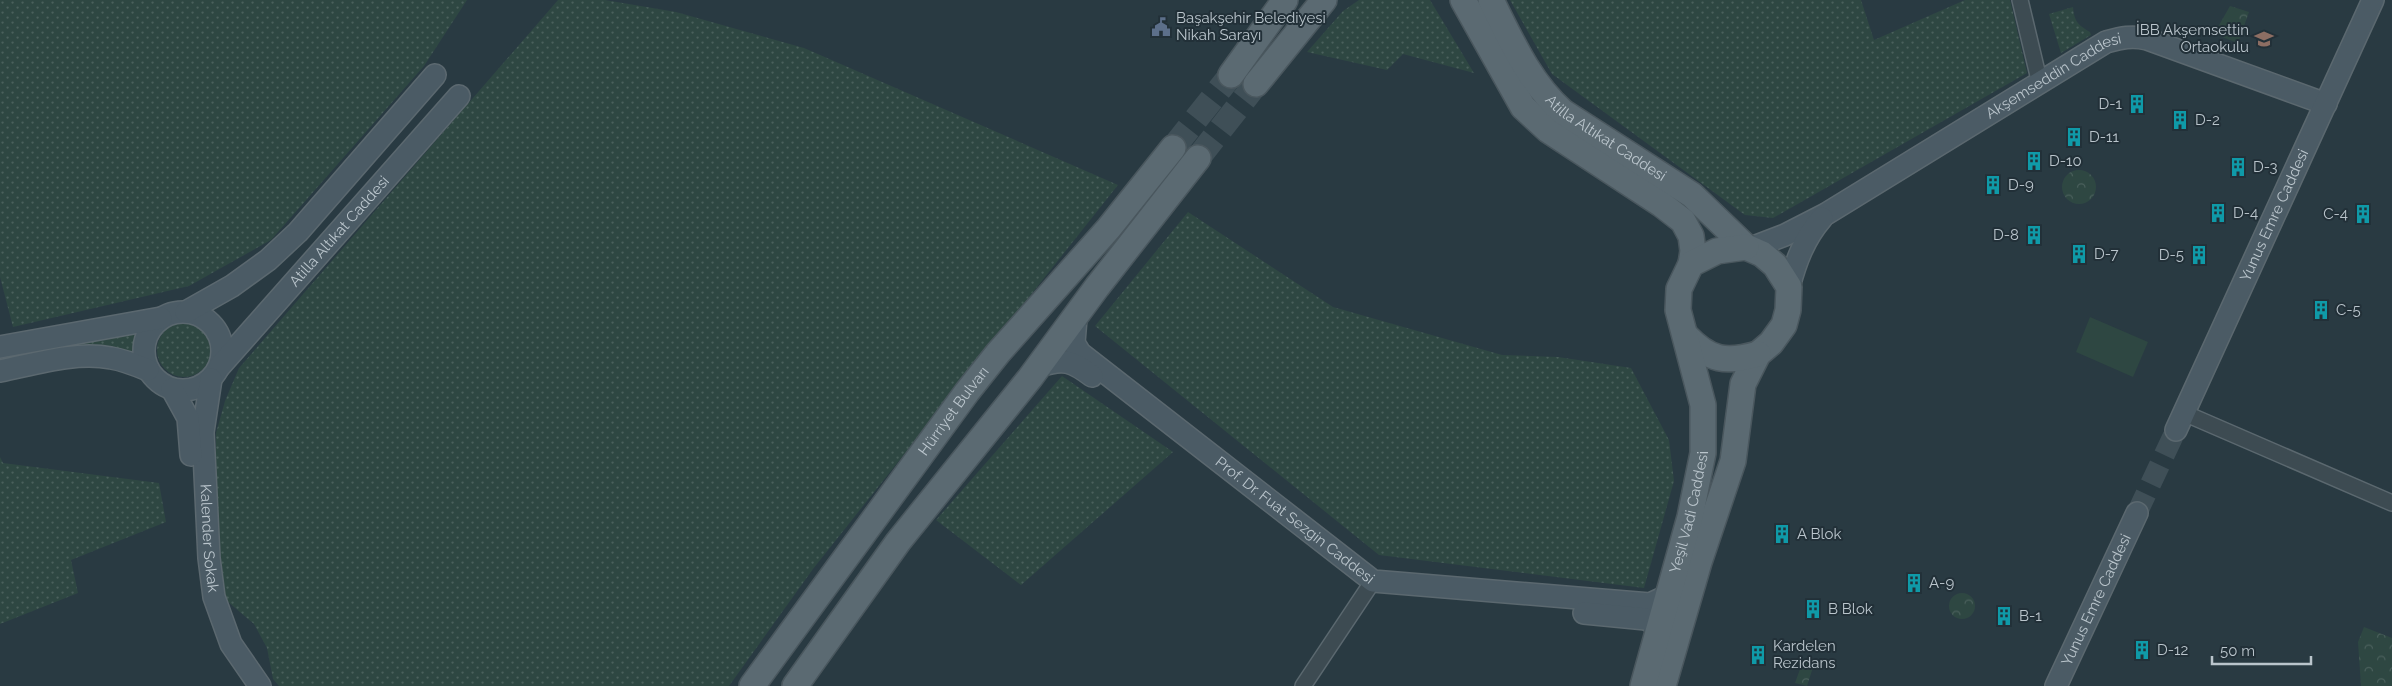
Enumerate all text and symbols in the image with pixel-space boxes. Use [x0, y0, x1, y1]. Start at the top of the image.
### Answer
place label: Başakşehir Belediyesi Nikah Sarayı [1176, 9, 1326, 44]
public building icon: Başakşehir Belediyesi Nikah Sarayı [1150, 16, 1172, 38]
place label: İBB Akşemsettin Ortaokulu [2136, 20, 2249, 56]
school or university icon: İBB Akşemsettin Ortaokulu [2253, 28, 2275, 50]
street label: Akşemseddin Caddesi [1982, 30, 2123, 123]
street label: Atilla Altıkat Caddesi [1542, 91, 1670, 185]
building icon: D-1 [2126, 93, 2148, 115]
place label: D-1 [2099, 95, 2123, 113]
building icon: D-2 [2169, 109, 2191, 131]
place label: D-2 [2195, 111, 2220, 129]
building icon: D-11 [2063, 126, 2085, 148]
place label: D-11 [2089, 128, 2119, 146]
street label: Yunus Emre Caddesi [2236, 146, 2312, 284]
building icon: D-10 [2023, 150, 2045, 172]
place label: D-10 [2049, 152, 2082, 170]
building icon: D-3 [2227, 156, 2249, 178]
place label: D-3 [2253, 158, 2278, 176]
street label: Atilla Altıkat Caddesi [286, 172, 393, 290]
building icon: D-9 [1982, 174, 2004, 196]
place label: D-9 [2008, 176, 2034, 194]
building icon: D-4 [2207, 202, 2229, 224]
building icon: C-4 [2352, 203, 2374, 225]
place label: D-4 [2233, 204, 2258, 222]
place label: C-4 [2323, 205, 2348, 223]
building icon: D-8 [2023, 224, 2045, 246]
place label: D-8 [1993, 226, 2019, 244]
building icon: D-7 [2068, 243, 2090, 265]
building icon: D-5 [2188, 244, 2210, 266]
place label: D-7 [2094, 245, 2119, 263]
place label: D-5 [2159, 246, 2184, 264]
building icon: C-5 [2310, 299, 2332, 321]
place label: C-5 [2336, 301, 2361, 319]
street label: Hürriyet Bulvarı [915, 363, 993, 459]
street label: Yeşil Vadi Caddesi [1666, 451, 1712, 575]
street label: Prof. Dr. Fuat Sezgin Caddesi [1212, 453, 1378, 588]
street label: Kalender Sokak [196, 484, 222, 593]
building icon: A Blok [1771, 523, 1793, 545]
place label: A Blok [1797, 525, 1841, 543]
street label: Yunus Emre Caddesi [2058, 531, 2135, 669]
building icon: A-9 [1903, 572, 1925, 594]
place label: A-9 [1929, 574, 1954, 592]
building icon: B Blok [1802, 598, 1824, 620]
place label: B Blok [1828, 600, 1873, 618]
building icon: B-1 [1993, 605, 2015, 627]
place label: B-1 [2019, 607, 2042, 625]
scale bar [2212, 634, 2311, 666]
place label: Kardelen Rezidans [1773, 637, 1836, 672]
building icon: D-12 [2131, 639, 2153, 661]
place label: D-12 [2157, 641, 2188, 659]
text: 50 m [2220, 642, 2255, 660]
building icon: Kardelen Rezidans [1747, 644, 1769, 666]

